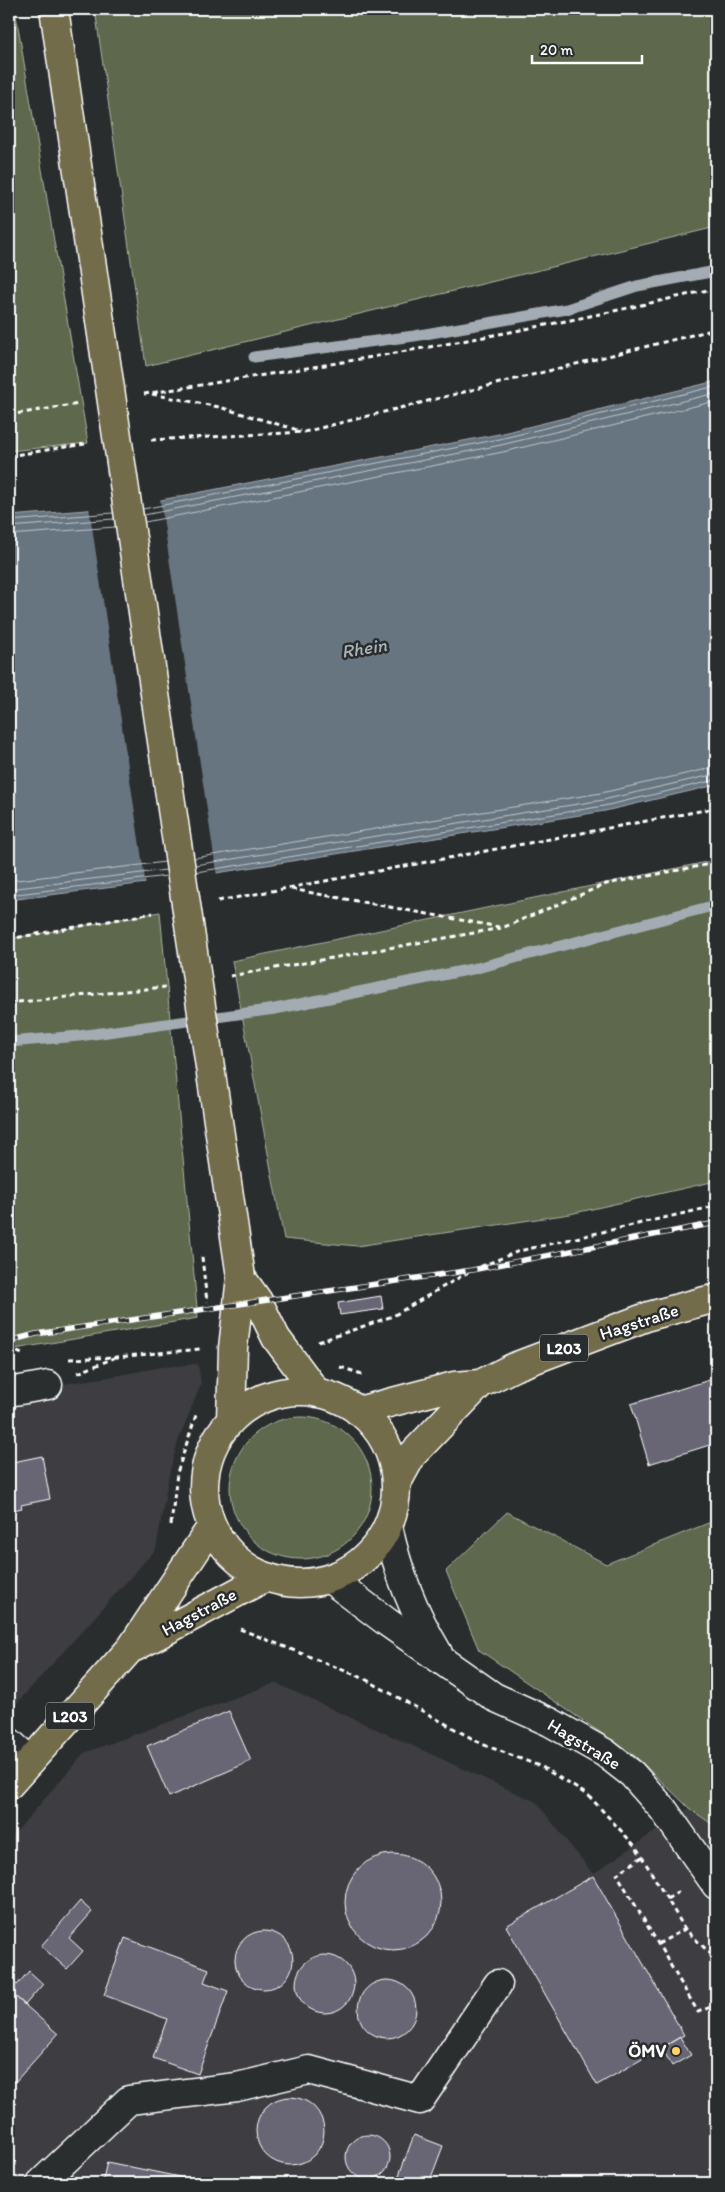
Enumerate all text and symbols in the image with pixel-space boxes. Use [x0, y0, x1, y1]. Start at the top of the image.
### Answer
scale bar [532, 32, 642, 64]
text: 20 m [540, 41, 574, 59]
water label: Rhein [340, 633, 389, 663]
street label: Hagstraße [597, 1299, 681, 1345]
road number: L203 [540, 1335, 588, 1362]
street label: Hagstraße [158, 1583, 240, 1641]
road number: L203 [46, 1702, 94, 1730]
street label: Hagstraße [543, 1714, 625, 1774]
place label: ÖMV [628, 2040, 666, 2062]
marker: ÖMV [670, 2045, 682, 2057]

